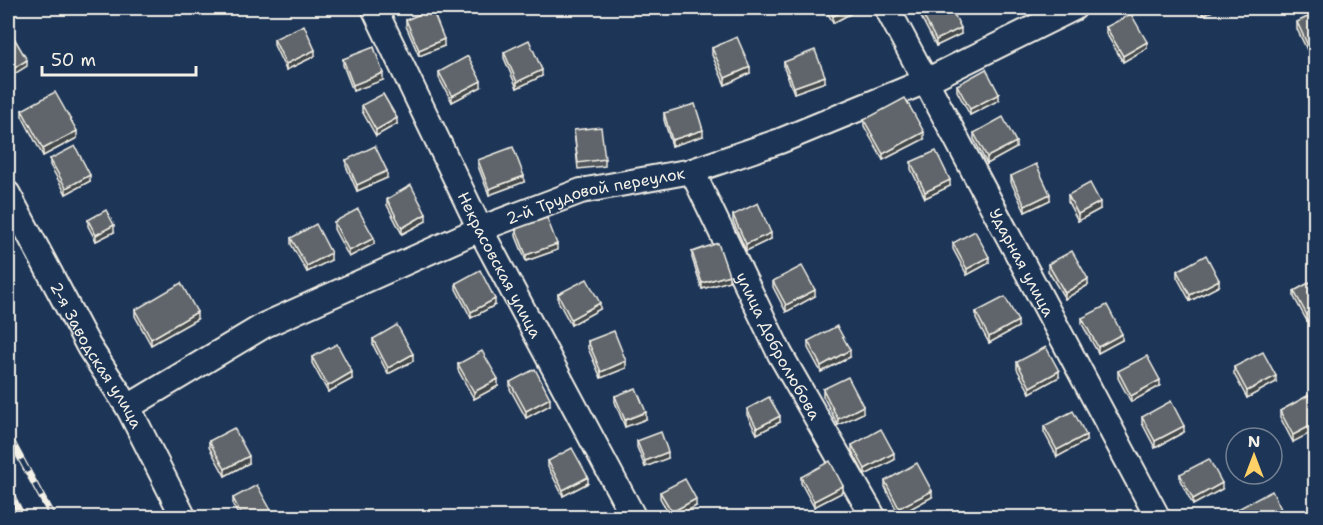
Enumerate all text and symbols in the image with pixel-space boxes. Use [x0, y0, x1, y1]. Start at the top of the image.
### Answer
scale bar [42, 39, 196, 77]
text: 50 m [51, 48, 96, 72]
street label: 2-й Трудовой переулок [503, 162, 687, 229]
street label: Некрасовская улица [453, 188, 547, 342]
street label: Ударная улица [985, 205, 1060, 320]
street label: улица Добролюбова [732, 268, 826, 423]
street label: 2-я Заводская улица [46, 278, 148, 432]
north arrow [1224, 426, 1284, 486]
text: N [1248, 431, 1260, 452]

